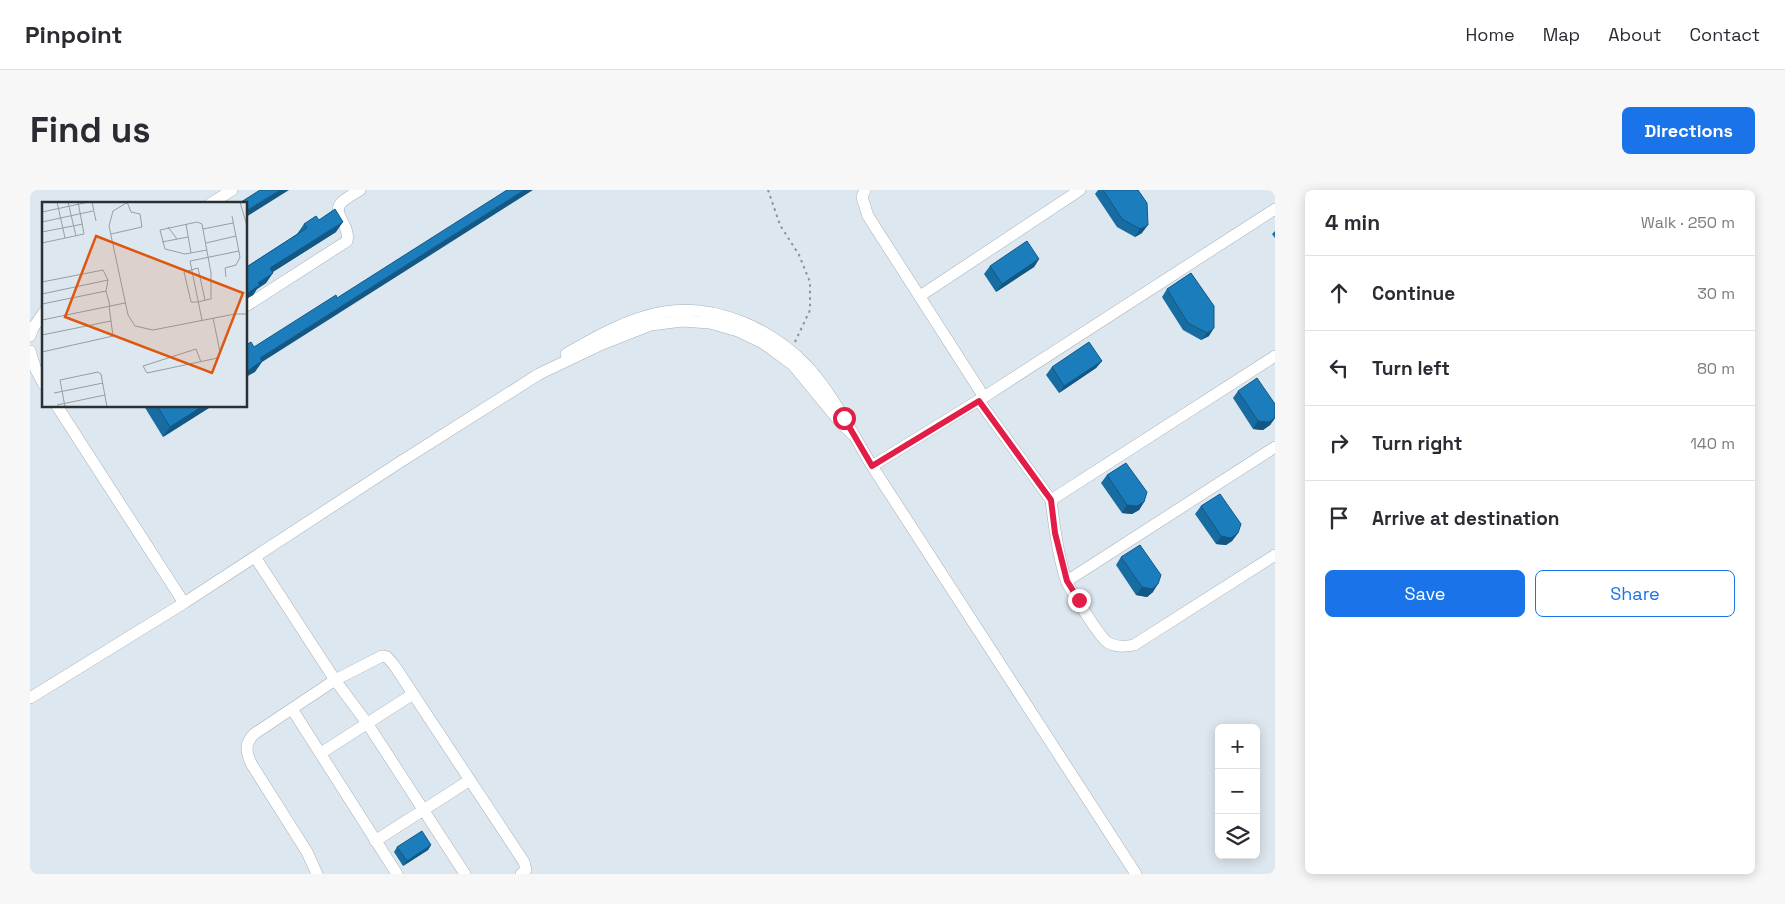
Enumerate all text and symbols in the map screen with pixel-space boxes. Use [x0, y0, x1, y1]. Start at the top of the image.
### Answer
text: Pinpoint [25, 19, 122, 50]
text: Home [1466, 23, 1515, 46]
text: Map [1543, 23, 1580, 46]
text: About [1608, 23, 1662, 46]
text: Contact [1690, 23, 1760, 46]
button: Directions [1622, 107, 1755, 154]
text: Find us [30, 108, 151, 152]
inset map [42, 202, 248, 408]
text: 4 min [1325, 209, 1380, 236]
text: Walk · 250 m [1641, 212, 1735, 233]
icon: ahead [1325, 279, 1353, 307]
text: Continue [1372, 281, 1455, 306]
text: 30 m [1697, 283, 1735, 304]
icon: left [1325, 354, 1353, 382]
text: Turn left [1372, 356, 1450, 381]
text: 80 m [1697, 358, 1735, 379]
route start [833, 407, 856, 430]
icon: right [1325, 429, 1353, 457]
text: Turn right [1372, 431, 1462, 456]
text: 140 m [1690, 433, 1735, 454]
icon: arrive [1325, 504, 1353, 532]
text: Arrive at destination [1372, 506, 1560, 531]
button: Save [1325, 570, 1525, 617]
button: Share [1535, 570, 1735, 617]
route end [1068, 589, 1091, 612]
map controls [1215, 724, 1260, 859]
button: + [1215, 724, 1260, 769]
button: − [1215, 769, 1260, 814]
button: layers [1215, 814, 1260, 859]

